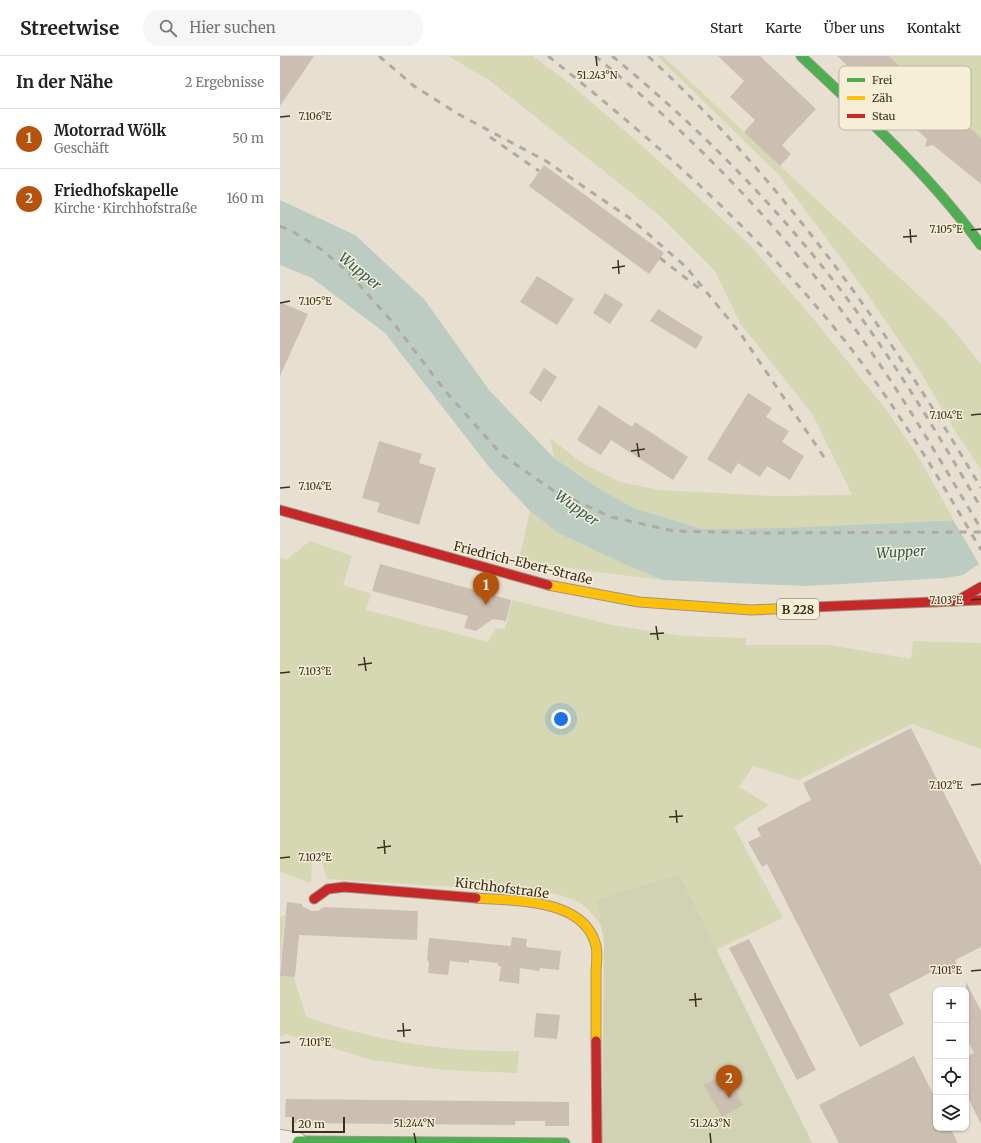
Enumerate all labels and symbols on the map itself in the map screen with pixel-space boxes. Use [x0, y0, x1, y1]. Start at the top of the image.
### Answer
legend [839, 66, 971, 130]
text: 51.243°N [577, 69, 618, 82]
text: Frei [872, 73, 893, 87]
text: Zäh [872, 91, 893, 105]
text: Stau [872, 109, 896, 123]
text: 7.106°E [298, 110, 332, 123]
text: 7.105°E [929, 223, 963, 236]
water label: Wupper [335, 248, 385, 294]
text: 7.105°E [298, 295, 332, 308]
text: 7.104°E [930, 409, 963, 422]
text: 7.104°E [299, 480, 332, 493]
water label: Wupper [552, 486, 603, 530]
street label: Friedrich-Ebert-Straße [452, 537, 594, 589]
water label: Wupper [876, 542, 927, 562]
pin: 1 [473, 572, 499, 605]
text: 7.103°E [930, 594, 963, 607]
road number: B 228 [777, 599, 819, 619]
text: 7.103°E [299, 665, 332, 678]
your location [551, 709, 571, 729]
text: 7.102°E [929, 779, 963, 792]
text: 7.102°E [298, 851, 332, 864]
street label: Kirchhofstraße [454, 874, 550, 902]
text: 7.101°E [930, 964, 962, 977]
text: 7.101°E [299, 1036, 331, 1049]
pin: 2 [716, 1065, 742, 1098]
scale bar [292, 1115, 345, 1134]
text: 51.244°N [393, 1117, 435, 1130]
text: 51.243°N [690, 1117, 731, 1130]

